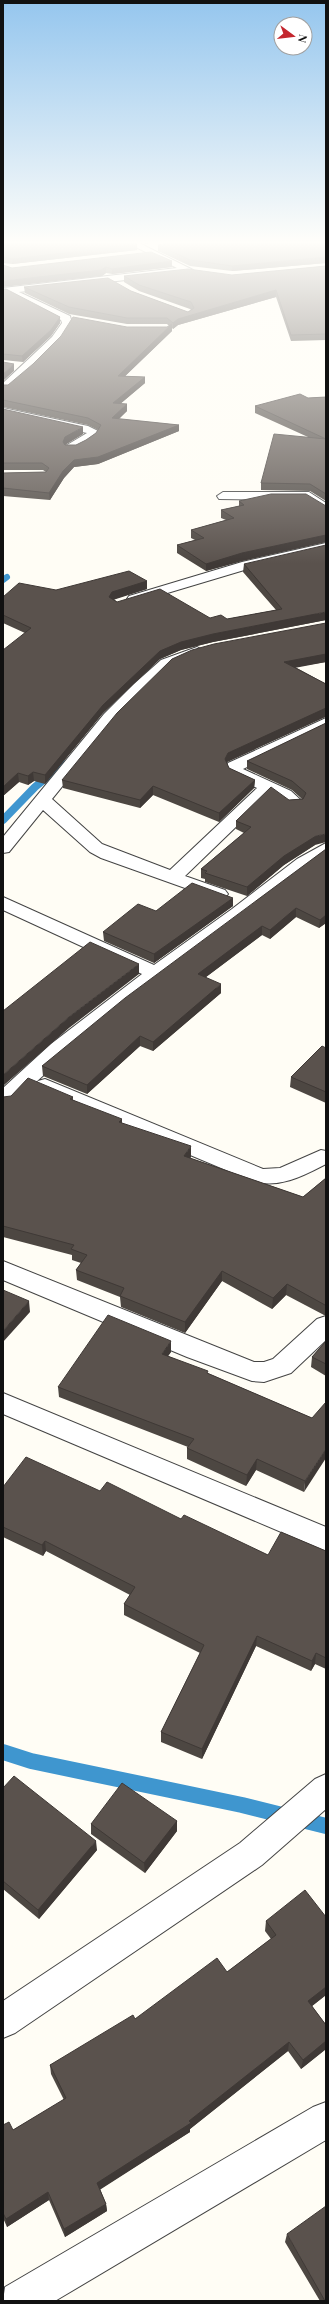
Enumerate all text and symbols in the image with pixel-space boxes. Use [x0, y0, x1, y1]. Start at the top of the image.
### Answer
north arrow [273, 16, 313, 56]
text: N [295, 33, 311, 45]

